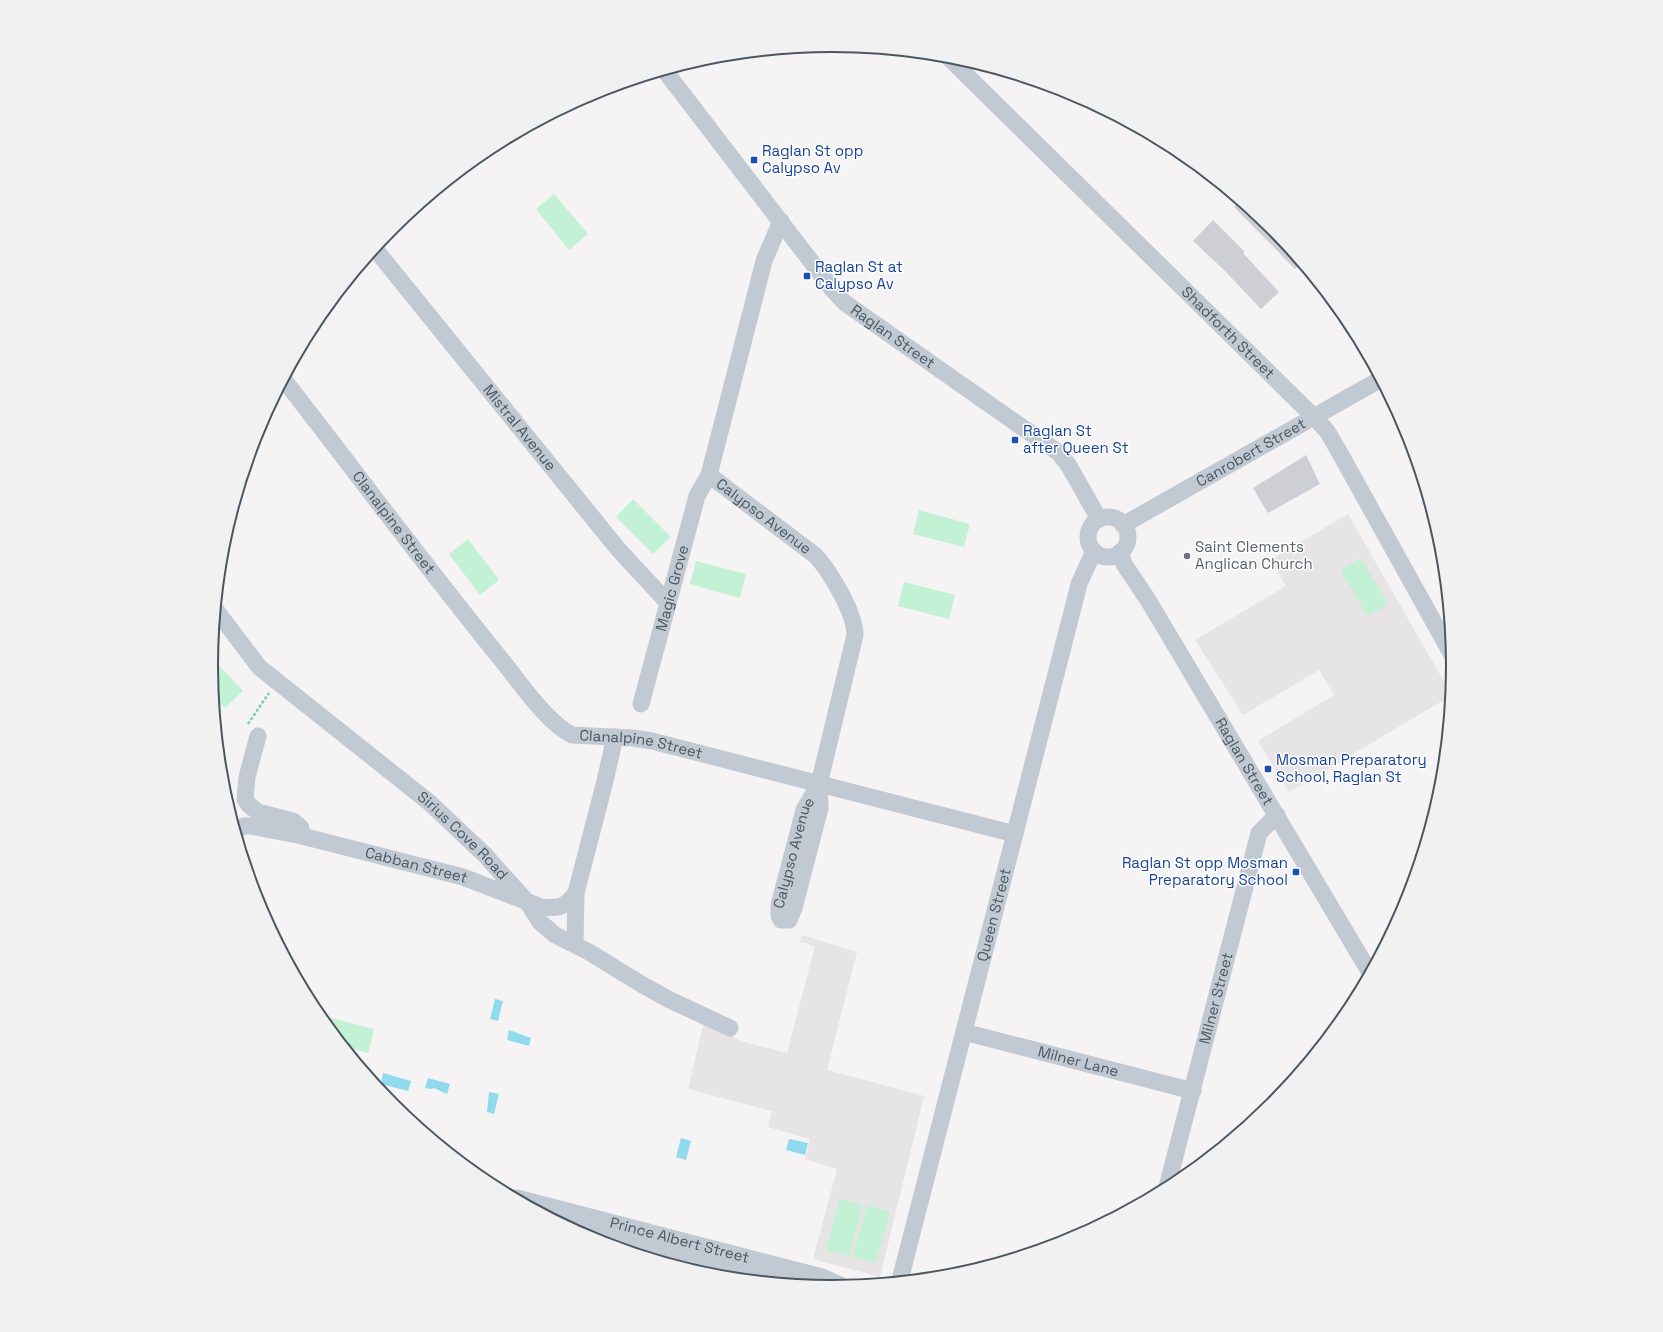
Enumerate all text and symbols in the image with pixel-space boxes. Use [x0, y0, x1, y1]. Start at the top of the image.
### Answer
place label: Raglan St opp Calypso Av [762, 141, 863, 177]
marker: Raglan St opp Calypso Av [749, 155, 759, 165]
place label: Raglan St at Calypso Av [815, 257, 903, 293]
marker: Raglan St at Calypso Av [802, 271, 812, 281]
street label: Shadforth Street [1178, 282, 1279, 382]
street label: Raglan Street [847, 300, 939, 372]
street label: Mistral Avenue [480, 380, 561, 475]
street label: Canrobert Street [1192, 413, 1309, 491]
place label: Raglan St after Queen St [1023, 421, 1129, 457]
marker: Raglan St after Queen St [1010, 435, 1020, 445]
street label: Clanalpine Street [349, 467, 440, 578]
street label: Calypso Avenue [713, 474, 816, 558]
place label: Saint Clements Anglican Church [1195, 537, 1313, 573]
street label: Magic Grove [651, 543, 692, 633]
marker: Saint Clements Anglican Church [1182, 551, 1192, 561]
street label: Raglan Street [1211, 714, 1278, 809]
street label: Clanalpine Street [579, 725, 705, 763]
place label: Mosman Preparatory School, Raglan St [1276, 750, 1427, 786]
marker: Mosman Preparatory School, Raglan St [1263, 764, 1273, 774]
street label: Sirius Cove Road [414, 787, 512, 883]
street label: Calypso Avenue [768, 794, 818, 911]
street label: Cabban Street [363, 842, 471, 887]
place label: Raglan St opp Mosman Preparatory School [1122, 853, 1288, 889]
street label: Queen Street [972, 866, 1015, 964]
marker: Raglan St opp Mosman Preparatory School [1291, 867, 1301, 877]
street label: Milner Street [1195, 950, 1237, 1046]
street label: Milner Lane [1036, 1041, 1121, 1081]
street label: Prince Albert Street [608, 1213, 752, 1267]

